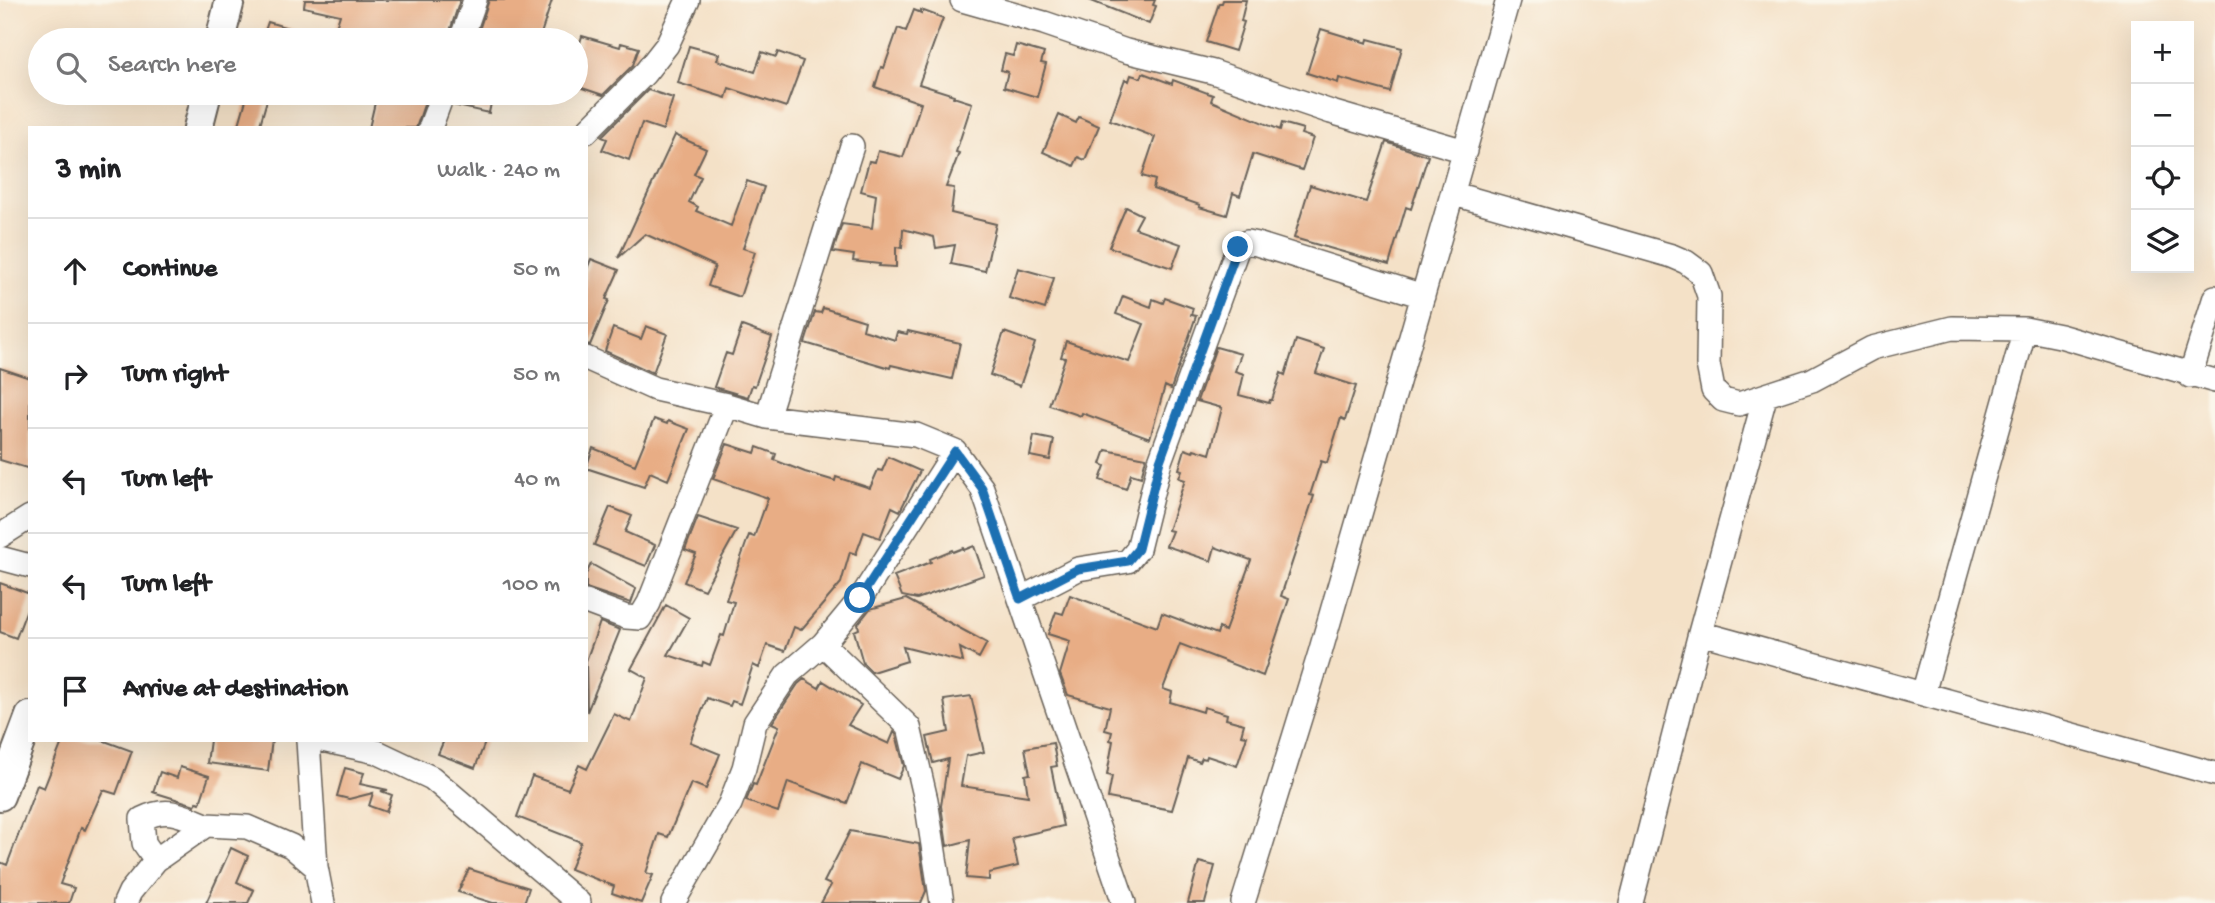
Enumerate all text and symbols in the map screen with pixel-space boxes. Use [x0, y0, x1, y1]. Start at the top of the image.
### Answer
map controls [2131, 21, 2194, 273]
button: + [2131, 21, 2194, 84]
search box [28, 28, 588, 105]
icon: search [52, 48, 90, 86]
text: Search here [108, 51, 236, 82]
button: − [2131, 84, 2194, 147]
button: locate [2131, 147, 2194, 210]
text: 3 min [56, 154, 121, 189]
text: Walk · 240 m [437, 158, 560, 185]
button: layers [2131, 210, 2194, 273]
route end [1222, 231, 1253, 262]
icon: ahead [56, 252, 94, 290]
text: Continue [123, 255, 217, 286]
text: 50 m [513, 257, 560, 284]
icon: right [56, 357, 94, 395]
text: Turn right [123, 360, 227, 391]
text: 50 m [513, 362, 560, 389]
icon: left [56, 462, 94, 500]
text: Turn left [123, 465, 211, 496]
text: 40 m [514, 467, 560, 494]
icon: left [56, 567, 94, 605]
text: Turn left [123, 570, 211, 601]
text: 100 m [503, 572, 560, 599]
route start [844, 582, 875, 613]
icon: arrive [56, 672, 94, 710]
text: Arrive at destination [123, 675, 348, 706]

